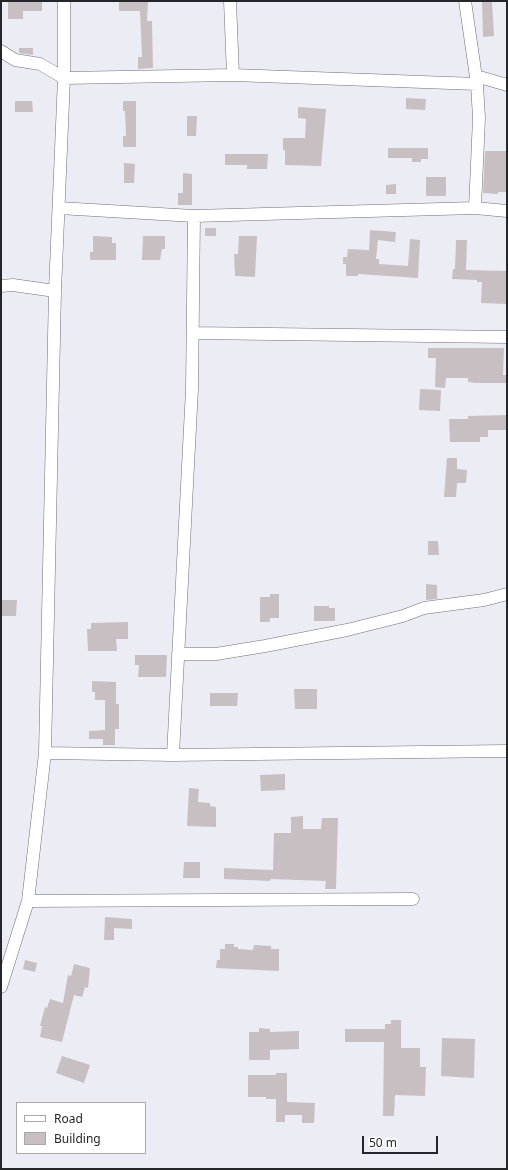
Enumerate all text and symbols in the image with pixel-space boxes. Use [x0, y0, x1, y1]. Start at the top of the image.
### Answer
legend [16, 1102, 146, 1154]
text: Road [54, 1110, 83, 1127]
scale bar [364, 1128, 440, 1154]
text: Building [54, 1130, 101, 1147]
text: 50 m [369, 1134, 397, 1151]

